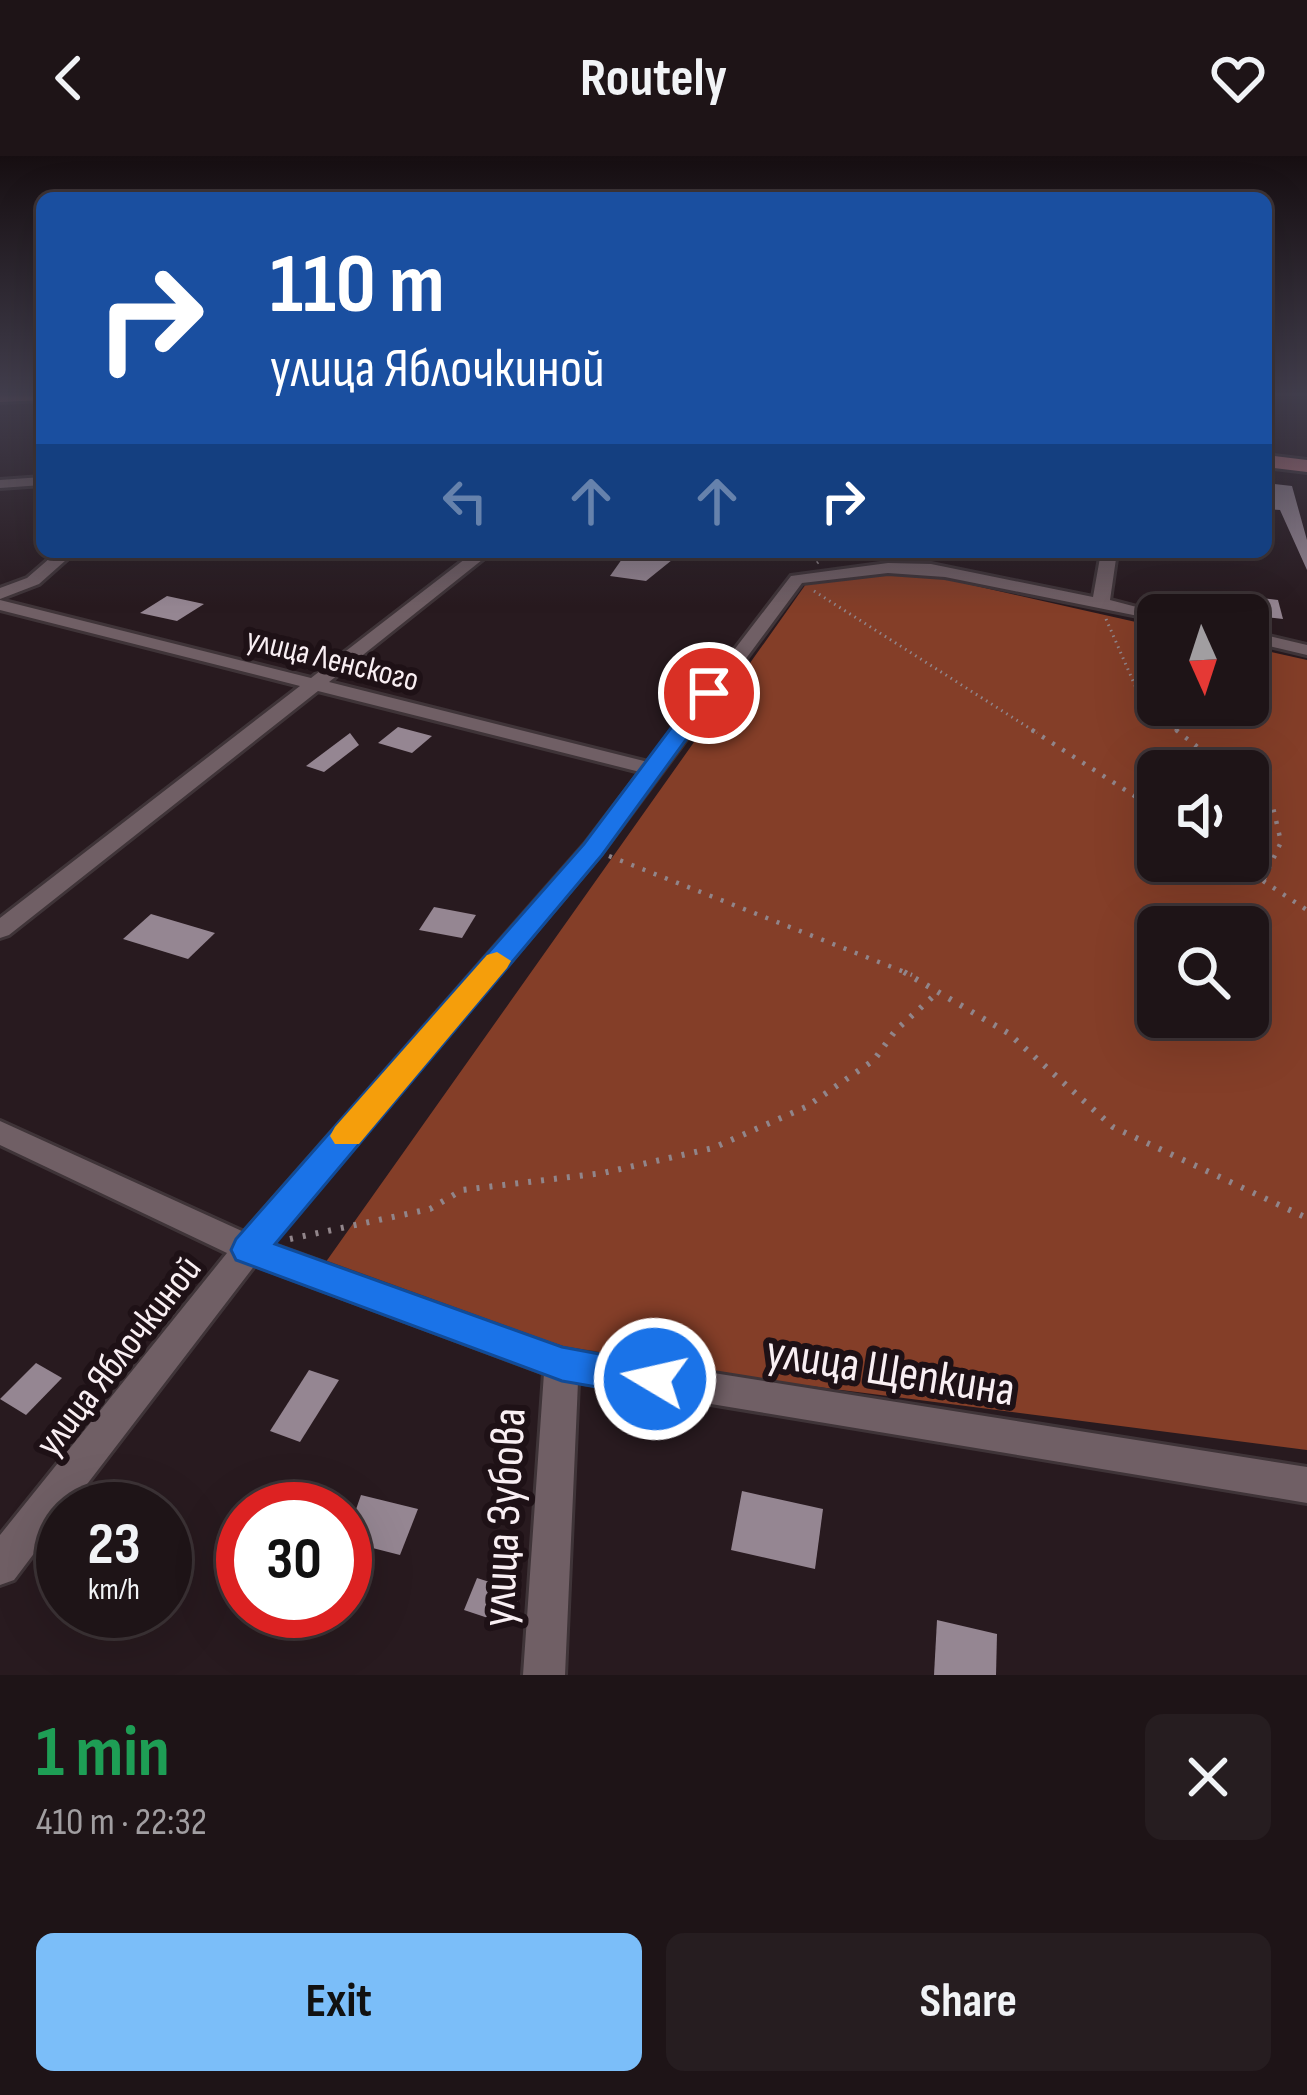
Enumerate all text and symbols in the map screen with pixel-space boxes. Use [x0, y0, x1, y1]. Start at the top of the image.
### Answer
icon: back [36, 45, 102, 111]
icon: heart [1205, 45, 1271, 111]
text: Routely [580, 46, 727, 111]
text: 110 m [270, 235, 445, 336]
icon: right [72, 240, 228, 396]
text: улица Яблочкиной [270, 337, 605, 402]
icon: left [432, 468, 498, 534]
icon: ahead [558, 468, 624, 534]
icon: ahead [684, 468, 750, 534]
icon: right [810, 468, 876, 534]
north arrow [1137, 594, 1269, 726]
map controls [1137, 594, 1269, 1038]
street label: улица Ленского [242, 619, 423, 701]
pin [658, 642, 760, 744]
icon: arrive [676, 660, 742, 726]
button: sound [1137, 750, 1269, 882]
button: search [1137, 906, 1269, 1038]
street label: улица Яблочкиной [26, 1247, 212, 1466]
position arrow [592, 1316, 718, 1442]
street label: улица Щепкина [762, 1324, 1019, 1419]
street label: улица Зубова [470, 1406, 539, 1628]
speed limit sign: 30 [216, 1482, 372, 1638]
text: 23 [87, 1509, 141, 1581]
text: km/h [88, 1572, 140, 1608]
text: 1 min [36, 1710, 170, 1797]
button: close [1145, 1714, 1271, 1840]
text: 410 m · 22:32 [36, 1799, 207, 1846]
button: Exit [36, 1933, 642, 2071]
button: Share [666, 1933, 1271, 2071]

